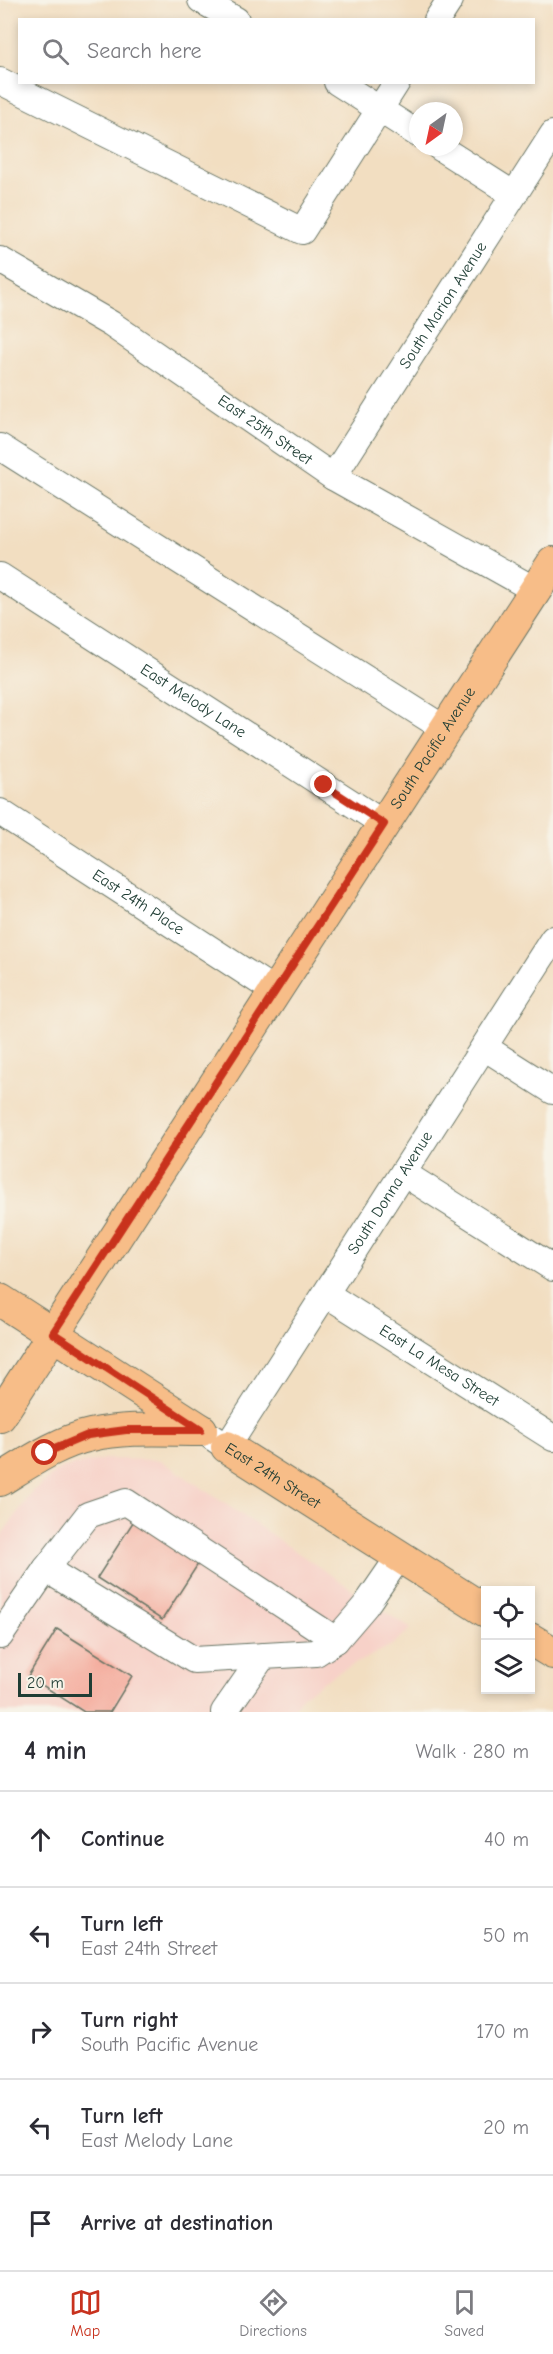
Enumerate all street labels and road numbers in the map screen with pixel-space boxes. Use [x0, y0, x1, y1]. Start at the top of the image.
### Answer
street label: South Marion Avenue [396, 238, 490, 372]
street label: East 25th Street [214, 391, 316, 469]
street label: East Melody Lane [137, 660, 249, 741]
street label: South Pacific Avenue [387, 684, 479, 813]
street label: East 24th Place [89, 866, 187, 939]
street label: South Donna Avenue [344, 1128, 436, 1258]
street label: East La Mesa Street [376, 1321, 502, 1410]
street label: East 24th Street [222, 1439, 324, 1513]

